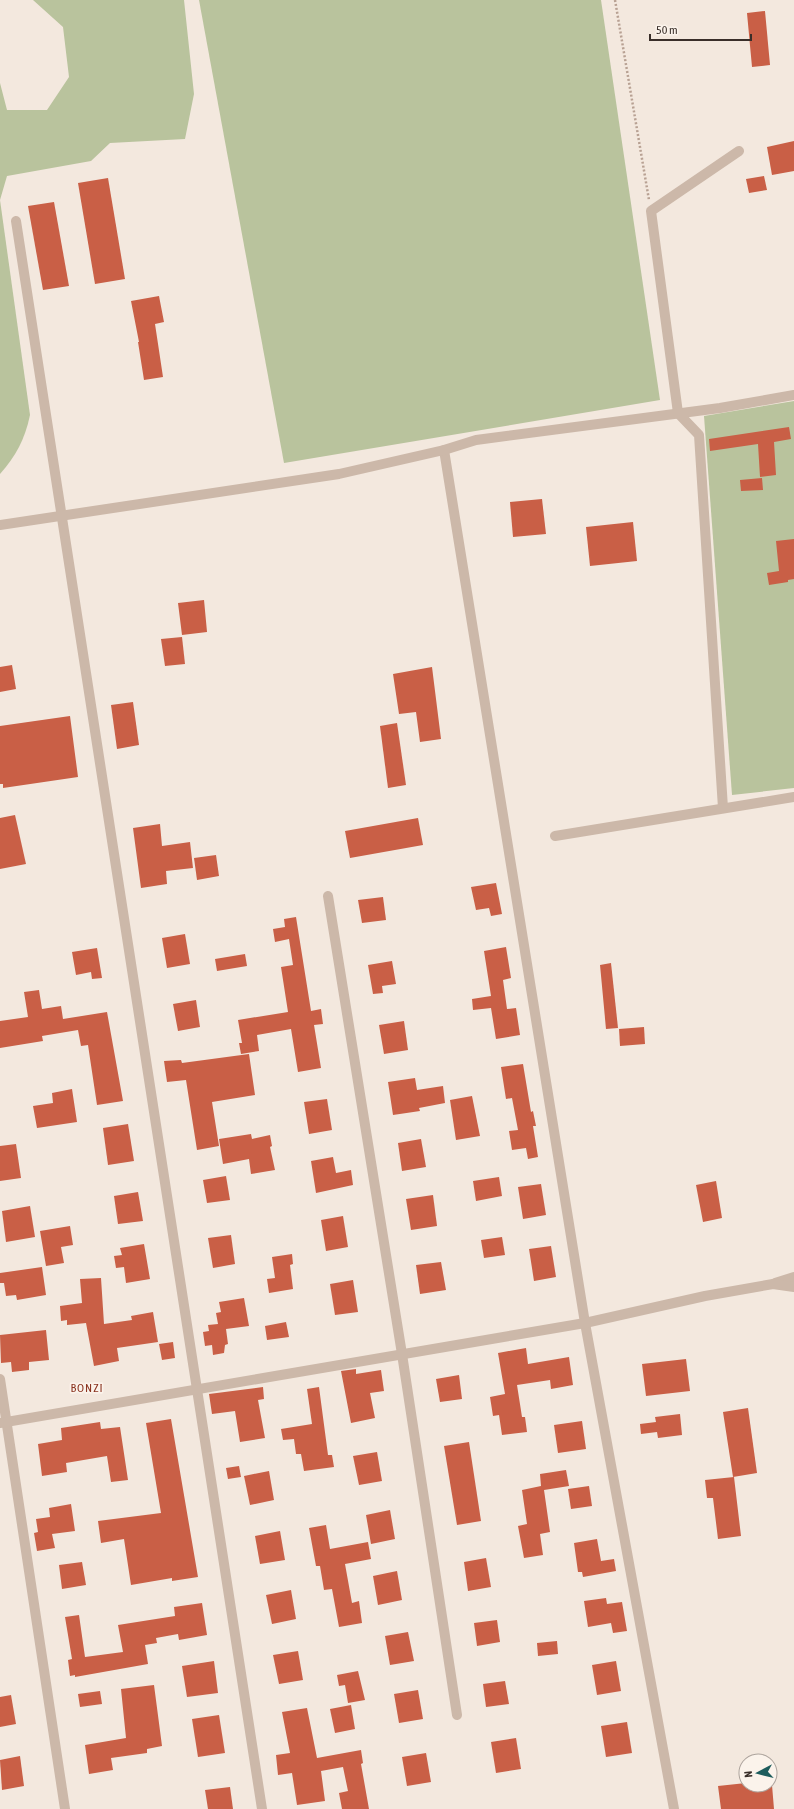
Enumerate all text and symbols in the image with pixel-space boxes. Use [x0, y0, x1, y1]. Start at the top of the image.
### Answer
scale bar [650, 16, 751, 42]
text: 50 m [656, 23, 678, 37]
district label: BONZI [70, 1381, 104, 1395]
north arrow [738, 1753, 778, 1793]
text: N [742, 1770, 754, 1778]

